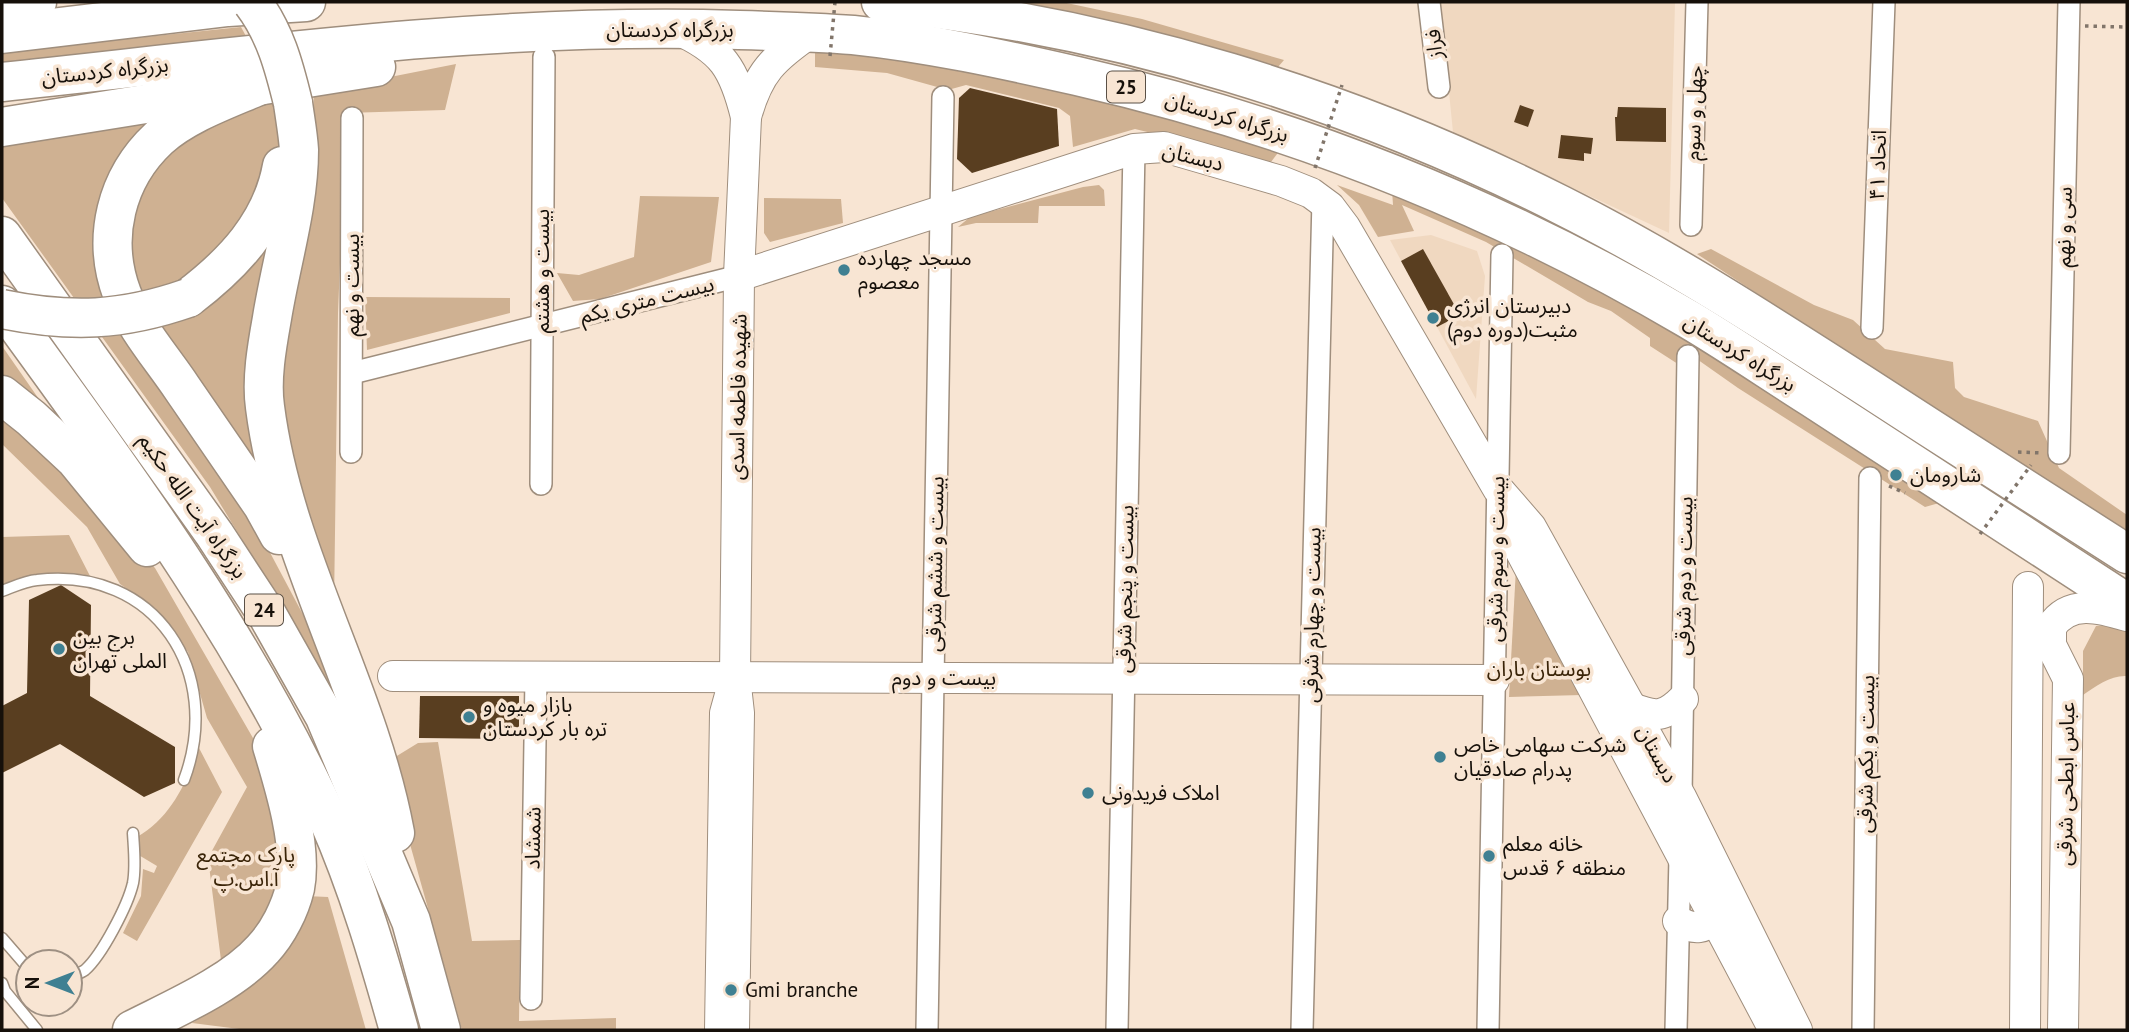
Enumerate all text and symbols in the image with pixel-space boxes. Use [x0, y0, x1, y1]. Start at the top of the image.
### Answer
street label: بزرگراه کردستان [606, 16, 734, 43]
street label: فراز [1419, 28, 1449, 61]
street label: بزرگراه کردستان [40, 50, 170, 91]
street label: چهل و سوم [1678, 65, 1712, 161]
road number: 25 [1107, 72, 1145, 102]
street label: بزرگراه کردستان [1162, 85, 1292, 148]
street label: اتحاد ۴۱ [1863, 129, 1892, 201]
street label: دبستان [1160, 136, 1226, 177]
street label: سی و نهم [2049, 186, 2080, 268]
street label: بیست و هشتم [528, 209, 557, 333]
street label: بیست و نهم [338, 234, 367, 336]
place label: مسجد چهارده معصوم [858, 244, 972, 298]
marker: مسجد چهارده معصوم [836, 262, 852, 278]
street label: بیست متری یکم [577, 270, 717, 331]
place label: دبیرستان انرژی مثبت(دوره دوم) [1447, 292, 1578, 346]
street label: بزرگراه کردستان [1679, 307, 1802, 398]
marker: دبیرستان انرژی مثبت(دوره دوم) [1425, 310, 1441, 326]
street label: شهیده فاطمه اسدی [723, 314, 752, 480]
street label: بزرگراه آیت الله حکیم [132, 428, 254, 585]
place label: شارومان [1910, 461, 1981, 488]
marker: شارومان [1888, 467, 1904, 483]
street label: بیست و ششم شرقی [919, 476, 952, 652]
street label: بیست و سوم شرقی [1481, 476, 1513, 642]
street label: بیست و دوم شرقی [1669, 496, 1701, 656]
street label: بیست و پنجم شرقی [1110, 505, 1141, 673]
street label: بیست و چهارم شرقی [1296, 527, 1330, 703]
road number: 24 [245, 594, 283, 625]
place label: برج بین الملی تهران [73, 623, 167, 674]
marker: برج بین الملی تهران [51, 641, 67, 657]
park label: بوستان باران [1487, 655, 1591, 682]
street label: بیست و دوم [892, 664, 996, 694]
street label: بیست و یکم شرقی [1851, 675, 1882, 833]
place label: بازار میوه و تره بار کردستان [483, 691, 607, 742]
street label: عباس ابطحی شرقی [2051, 702, 2080, 866]
marker: بازار میوه و تره بار کردستان [461, 709, 477, 725]
street label: دبستان [1631, 720, 1684, 787]
place label: شرکت سهامی خاص پدرام صادقیان [1454, 731, 1626, 785]
marker: شرکت سهامی خاص پدرام صادقیان [1432, 749, 1448, 765]
place label: املاک فریدونی [1102, 779, 1220, 806]
marker: املاک فریدونی [1080, 785, 1096, 801]
street label: شمشاد [518, 806, 547, 870]
place label: خانه معلم منطقه ۶ قدس [1503, 830, 1626, 881]
park label: پارک مجتمع آ.اس.پ [197, 841, 295, 893]
marker: خانه معلم منطقه ۶ قدس [1481, 848, 1497, 864]
north arrow [14, 948, 84, 1018]
place label: Gmi branche [745, 976, 858, 1003]
text: N [20, 977, 44, 989]
marker: Gmi branche [723, 982, 739, 998]

